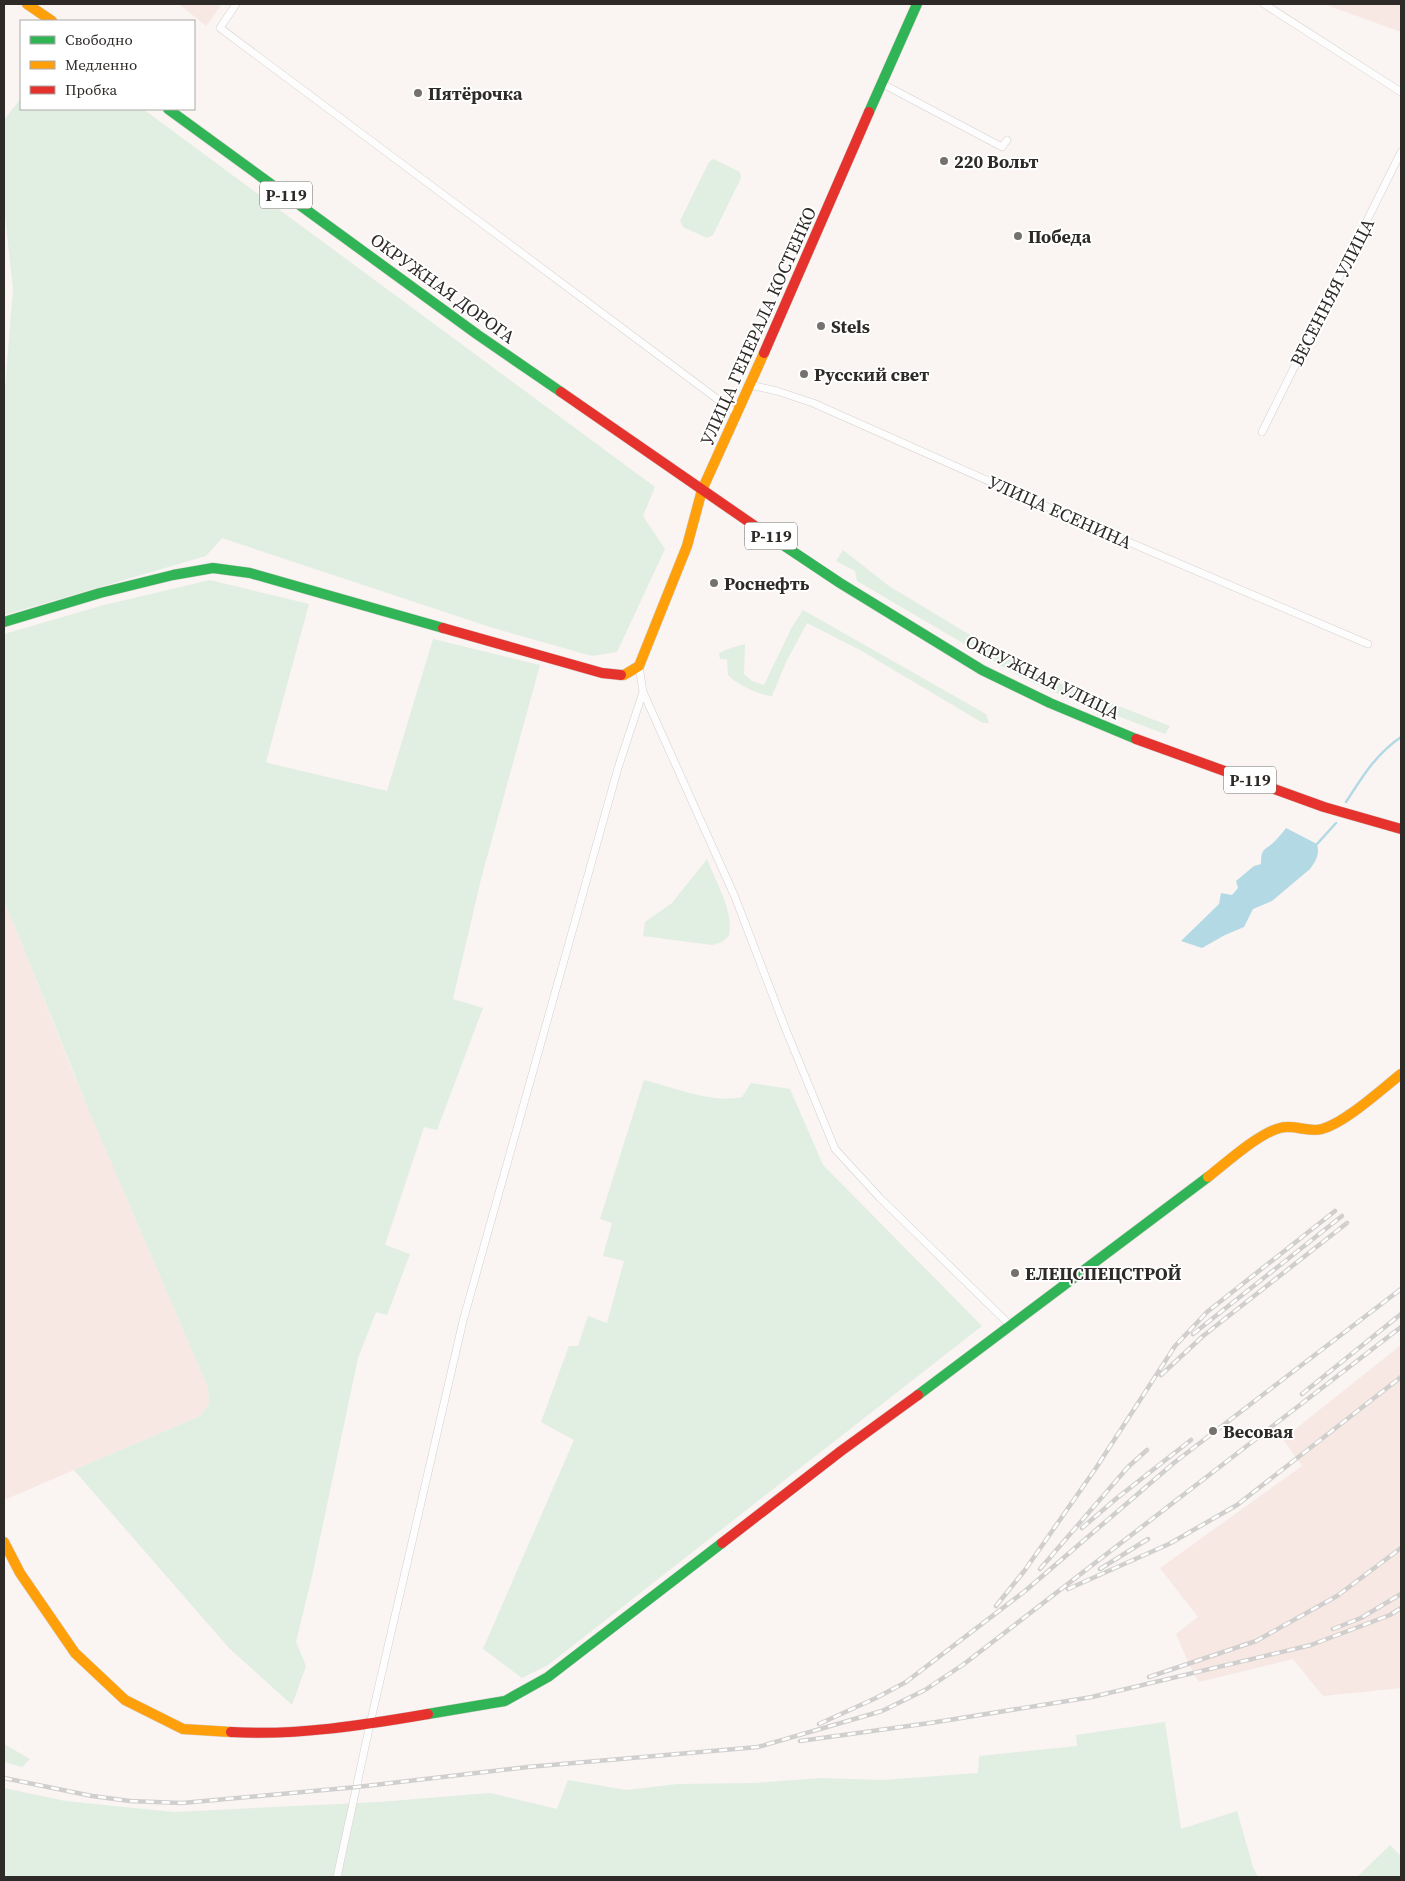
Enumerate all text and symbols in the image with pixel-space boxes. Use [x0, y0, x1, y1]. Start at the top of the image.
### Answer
legend [20, 20, 195, 110]
text: Свободно [65, 29, 133, 50]
text: Медленно [65, 54, 137, 75]
text: Пробка [65, 79, 117, 100]
place label: Пятёрочка [428, 81, 523, 106]
marker: Пятёрочка [412, 87, 424, 99]
place label: 220 Вольт [954, 149, 1038, 174]
marker: 220 Вольт [938, 155, 950, 167]
road number: Р-119 [260, 182, 312, 208]
street label: УЛИЦА ГЕНЕРАЛА КОСТЕНКО [694, 203, 822, 449]
street label: ВЕСЕННЯЯ УЛИЦА [1284, 214, 1380, 370]
place label: Победа [1028, 224, 1092, 249]
street label: ОКРУЖНАЯ ДОРОГА [366, 227, 520, 349]
marker: Победа [1012, 230, 1024, 242]
place label: Stels [831, 314, 870, 339]
marker: Stels [815, 320, 827, 332]
place label: Русский свет [814, 362, 929, 387]
marker: Русский свет [798, 368, 810, 380]
street label: УЛИЦА ЕСЕНИНА [984, 469, 1136, 555]
road number: Р-119 [745, 522, 797, 550]
place label: Роснефть [724, 571, 810, 596]
marker: Роснефть [708, 577, 720, 589]
street label: ОКРУЖНАЯ УЛИЦА [962, 629, 1124, 725]
road number: Р-119 [1224, 766, 1276, 794]
place label: ЕЛЕЦСПЕЦСТРОЙ [1025, 1261, 1181, 1286]
marker: ЕЛЕЦСПЕЦСТРОЙ [1009, 1267, 1021, 1279]
place label: Весовая [1223, 1419, 1293, 1444]
marker: Весовая [1207, 1425, 1219, 1437]

